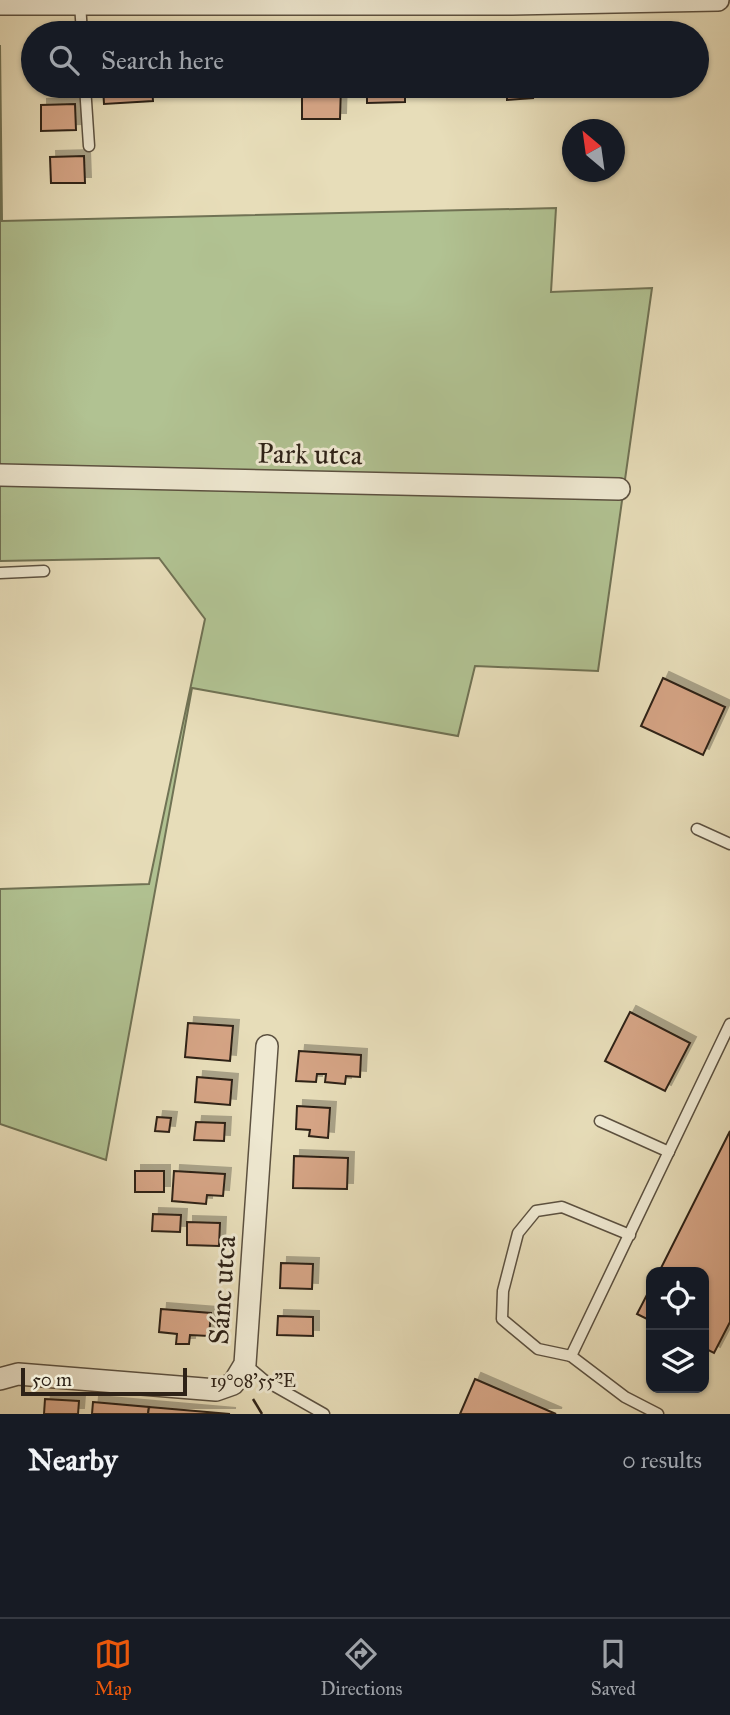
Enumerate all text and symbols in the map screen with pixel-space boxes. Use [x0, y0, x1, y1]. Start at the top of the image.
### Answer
search box [21, 21, 709, 98]
icon: search [45, 41, 83, 79]
text: Search here [101, 44, 224, 76]
north arrow [562, 119, 625, 182]
street label: Park utca [257, 436, 363, 472]
street label: Sánc utca [201, 1234, 243, 1346]
map controls [646, 1267, 709, 1393]
button: locate [646, 1267, 709, 1330]
button: layers [646, 1330, 709, 1393]
scale bar [21, 1365, 187, 1397]
text: 50 m [32, 1368, 72, 1391]
text: 19°08'55"E [210, 1370, 296, 1392]
text: Nearby [28, 1442, 118, 1478]
text: 0 results [622, 1446, 702, 1474]
tab: Map [94, 1635, 132, 1700]
tab: Directions [320, 1635, 402, 1700]
tab: Saved [591, 1635, 636, 1700]

